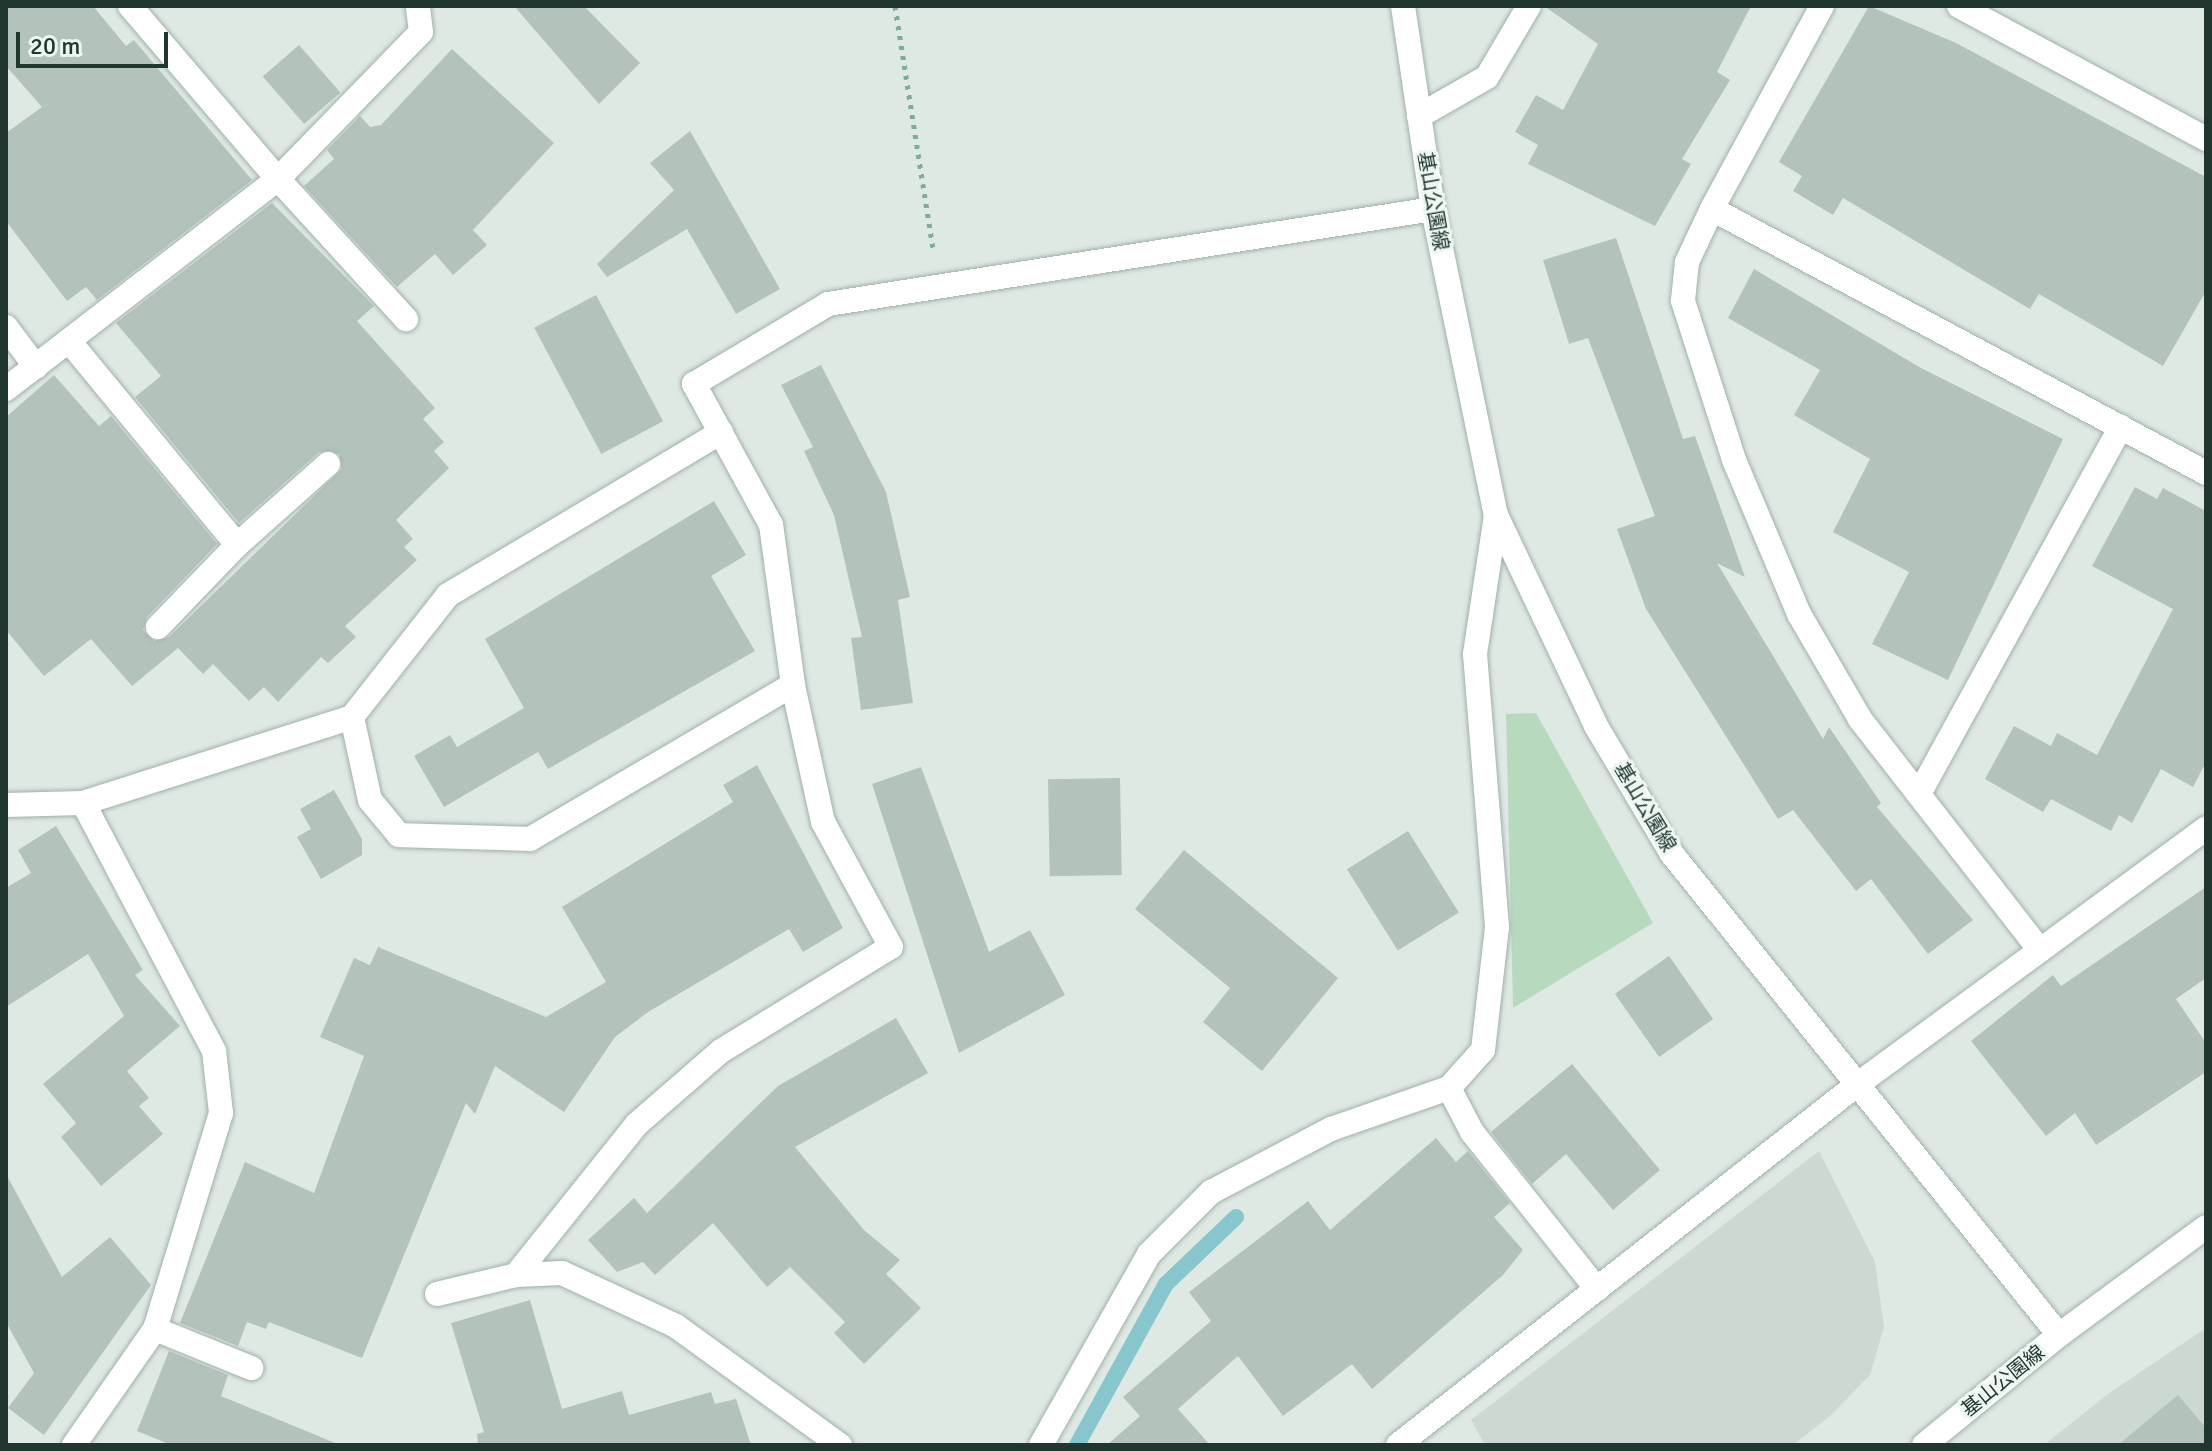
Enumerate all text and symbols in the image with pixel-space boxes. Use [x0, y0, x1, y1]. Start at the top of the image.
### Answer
scale bar [20, 16, 172, 66]
text: 20 m [30, 31, 80, 61]
street label: 基山公園線 [1412, 150, 1454, 252]
street label: 基山公園線 [1609, 758, 1681, 856]
street label: 基山公園線 [1957, 1340, 2049, 1422]

